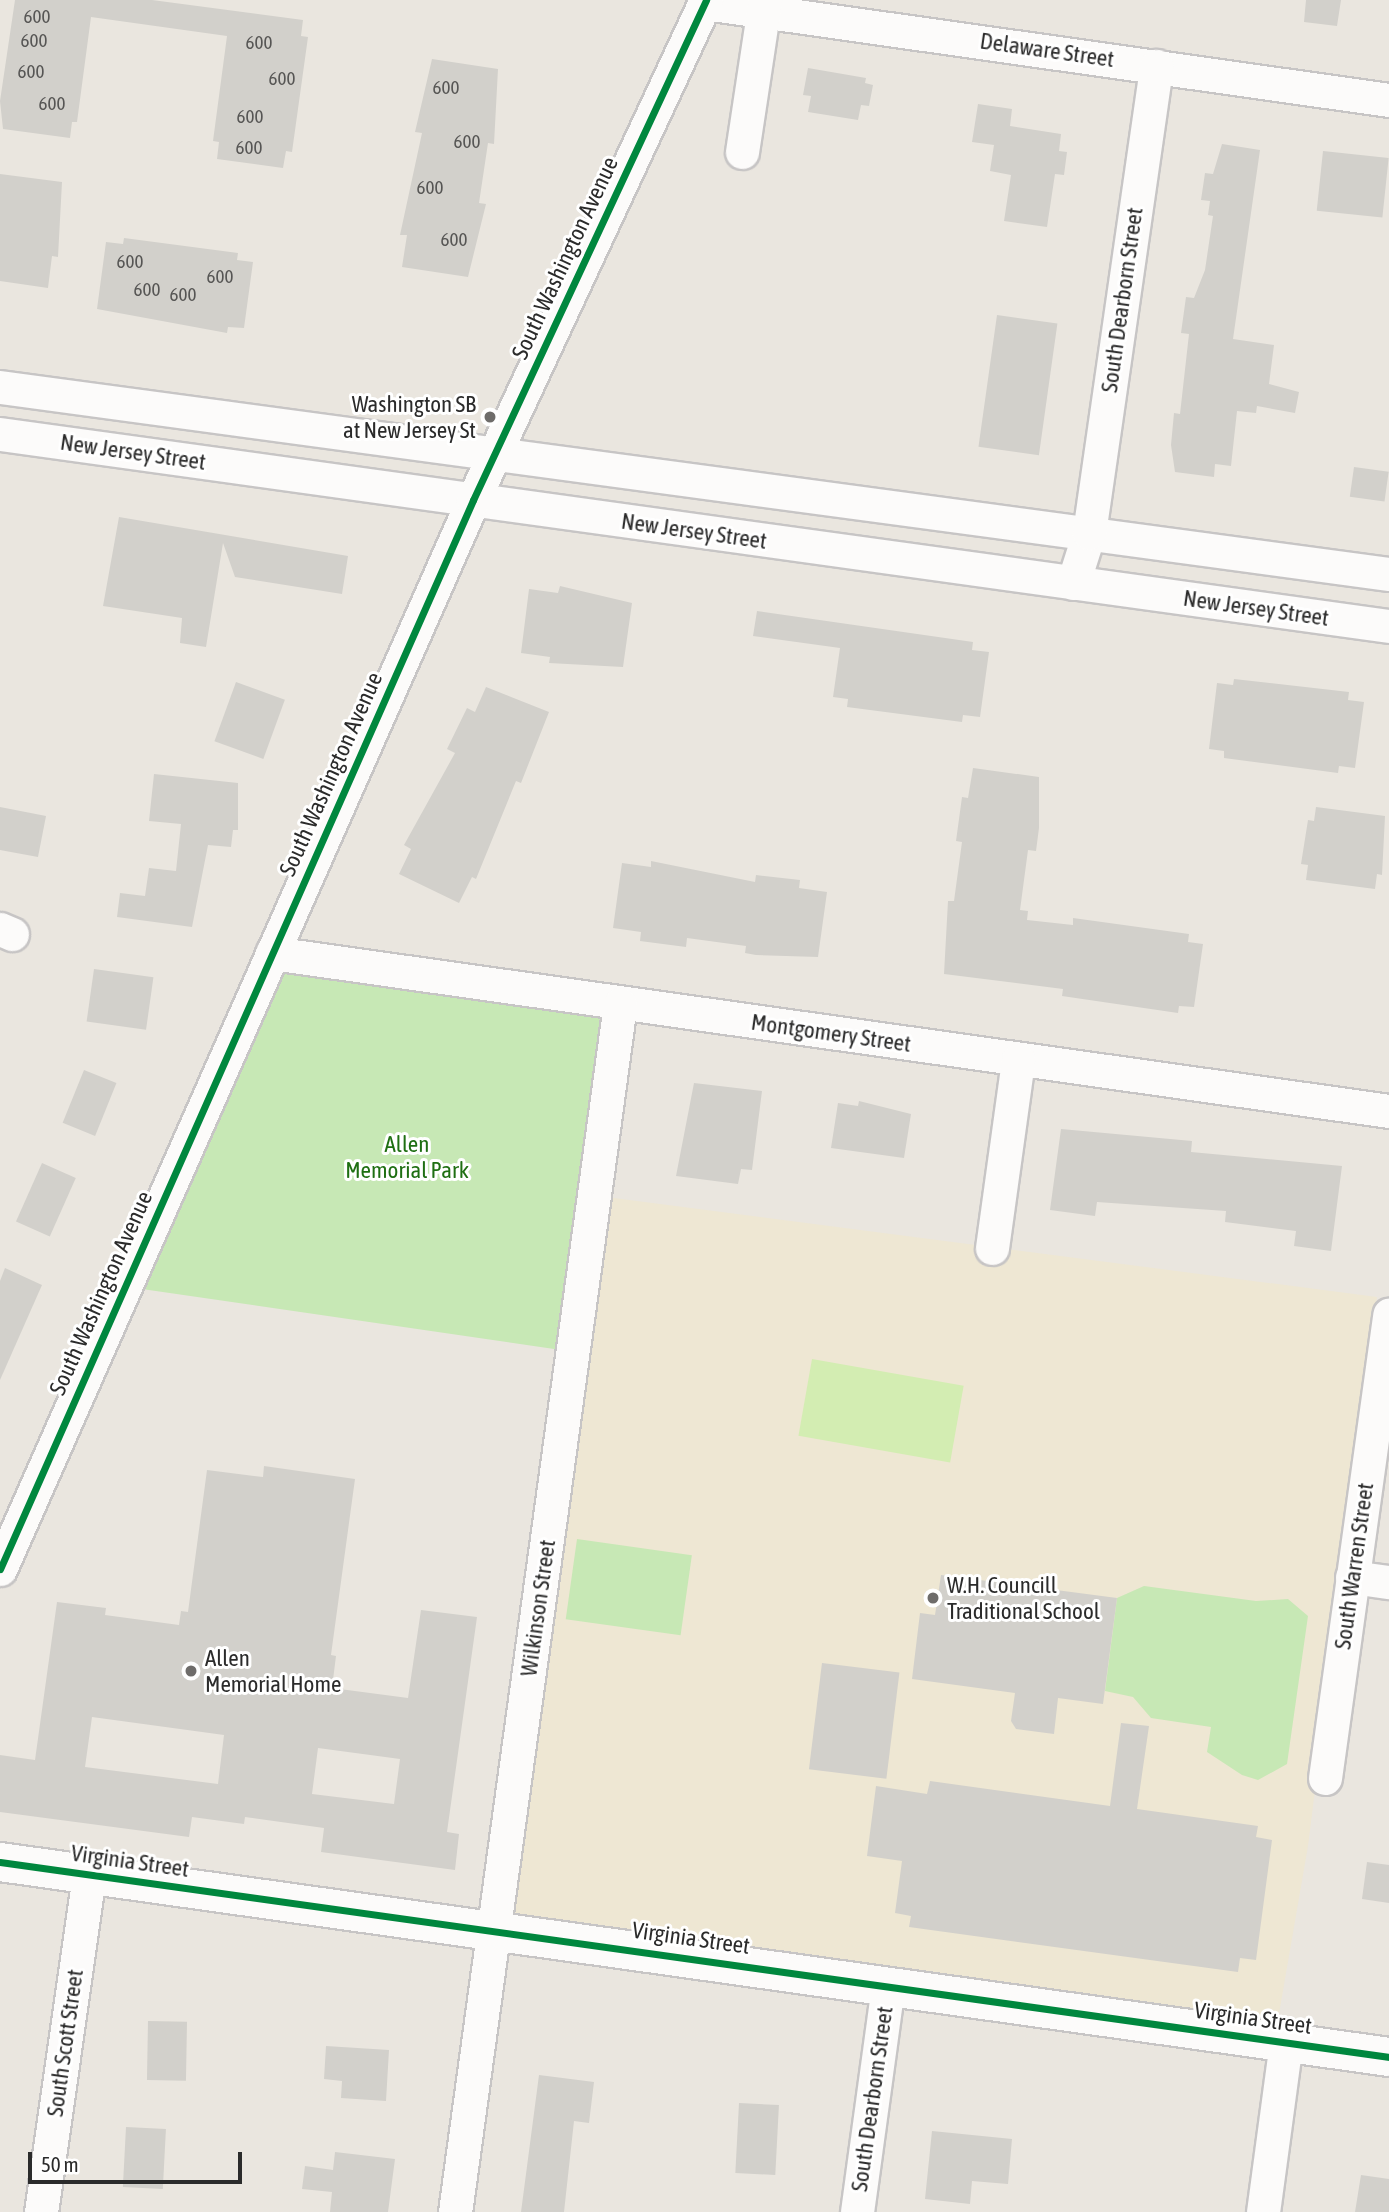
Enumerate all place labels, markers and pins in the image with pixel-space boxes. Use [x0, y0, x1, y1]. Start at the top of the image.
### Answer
place label: Washington SB at New Jersey St [343, 390, 476, 444]
marker: Washington SB at New Jersey St [482, 409, 498, 425]
place label: W.H. Councill Traditional School [947, 1571, 1100, 1625]
marker: W.H. Councill Traditional School [925, 1590, 941, 1606]
place label: Allen Memorial Home [205, 1644, 341, 1698]
marker: Allen Memorial Home [183, 1663, 199, 1679]

